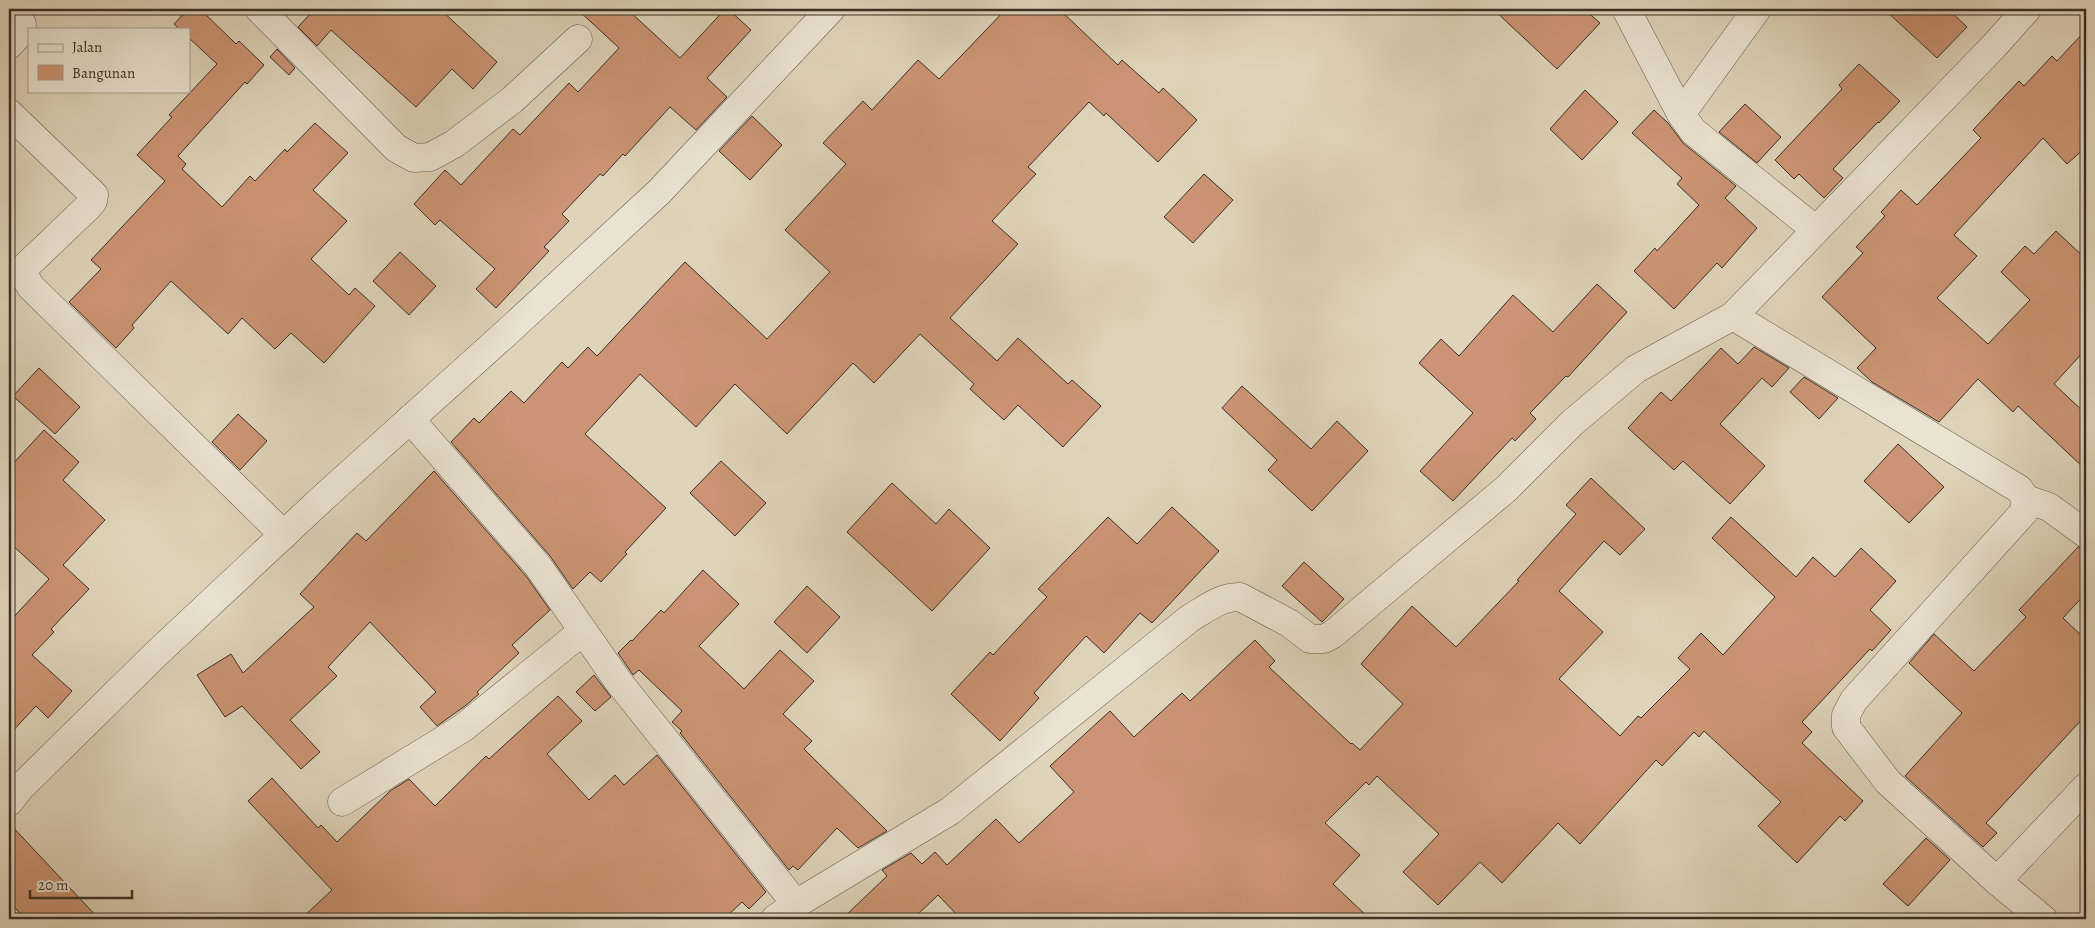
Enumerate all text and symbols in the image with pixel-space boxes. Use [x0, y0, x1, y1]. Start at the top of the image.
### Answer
legend [28, 28, 190, 92]
text: Jalan [72, 37, 102, 57]
text: Bangunan [72, 63, 135, 83]
scale bar [30, 868, 132, 900]
text: 20 m [38, 875, 69, 895]

